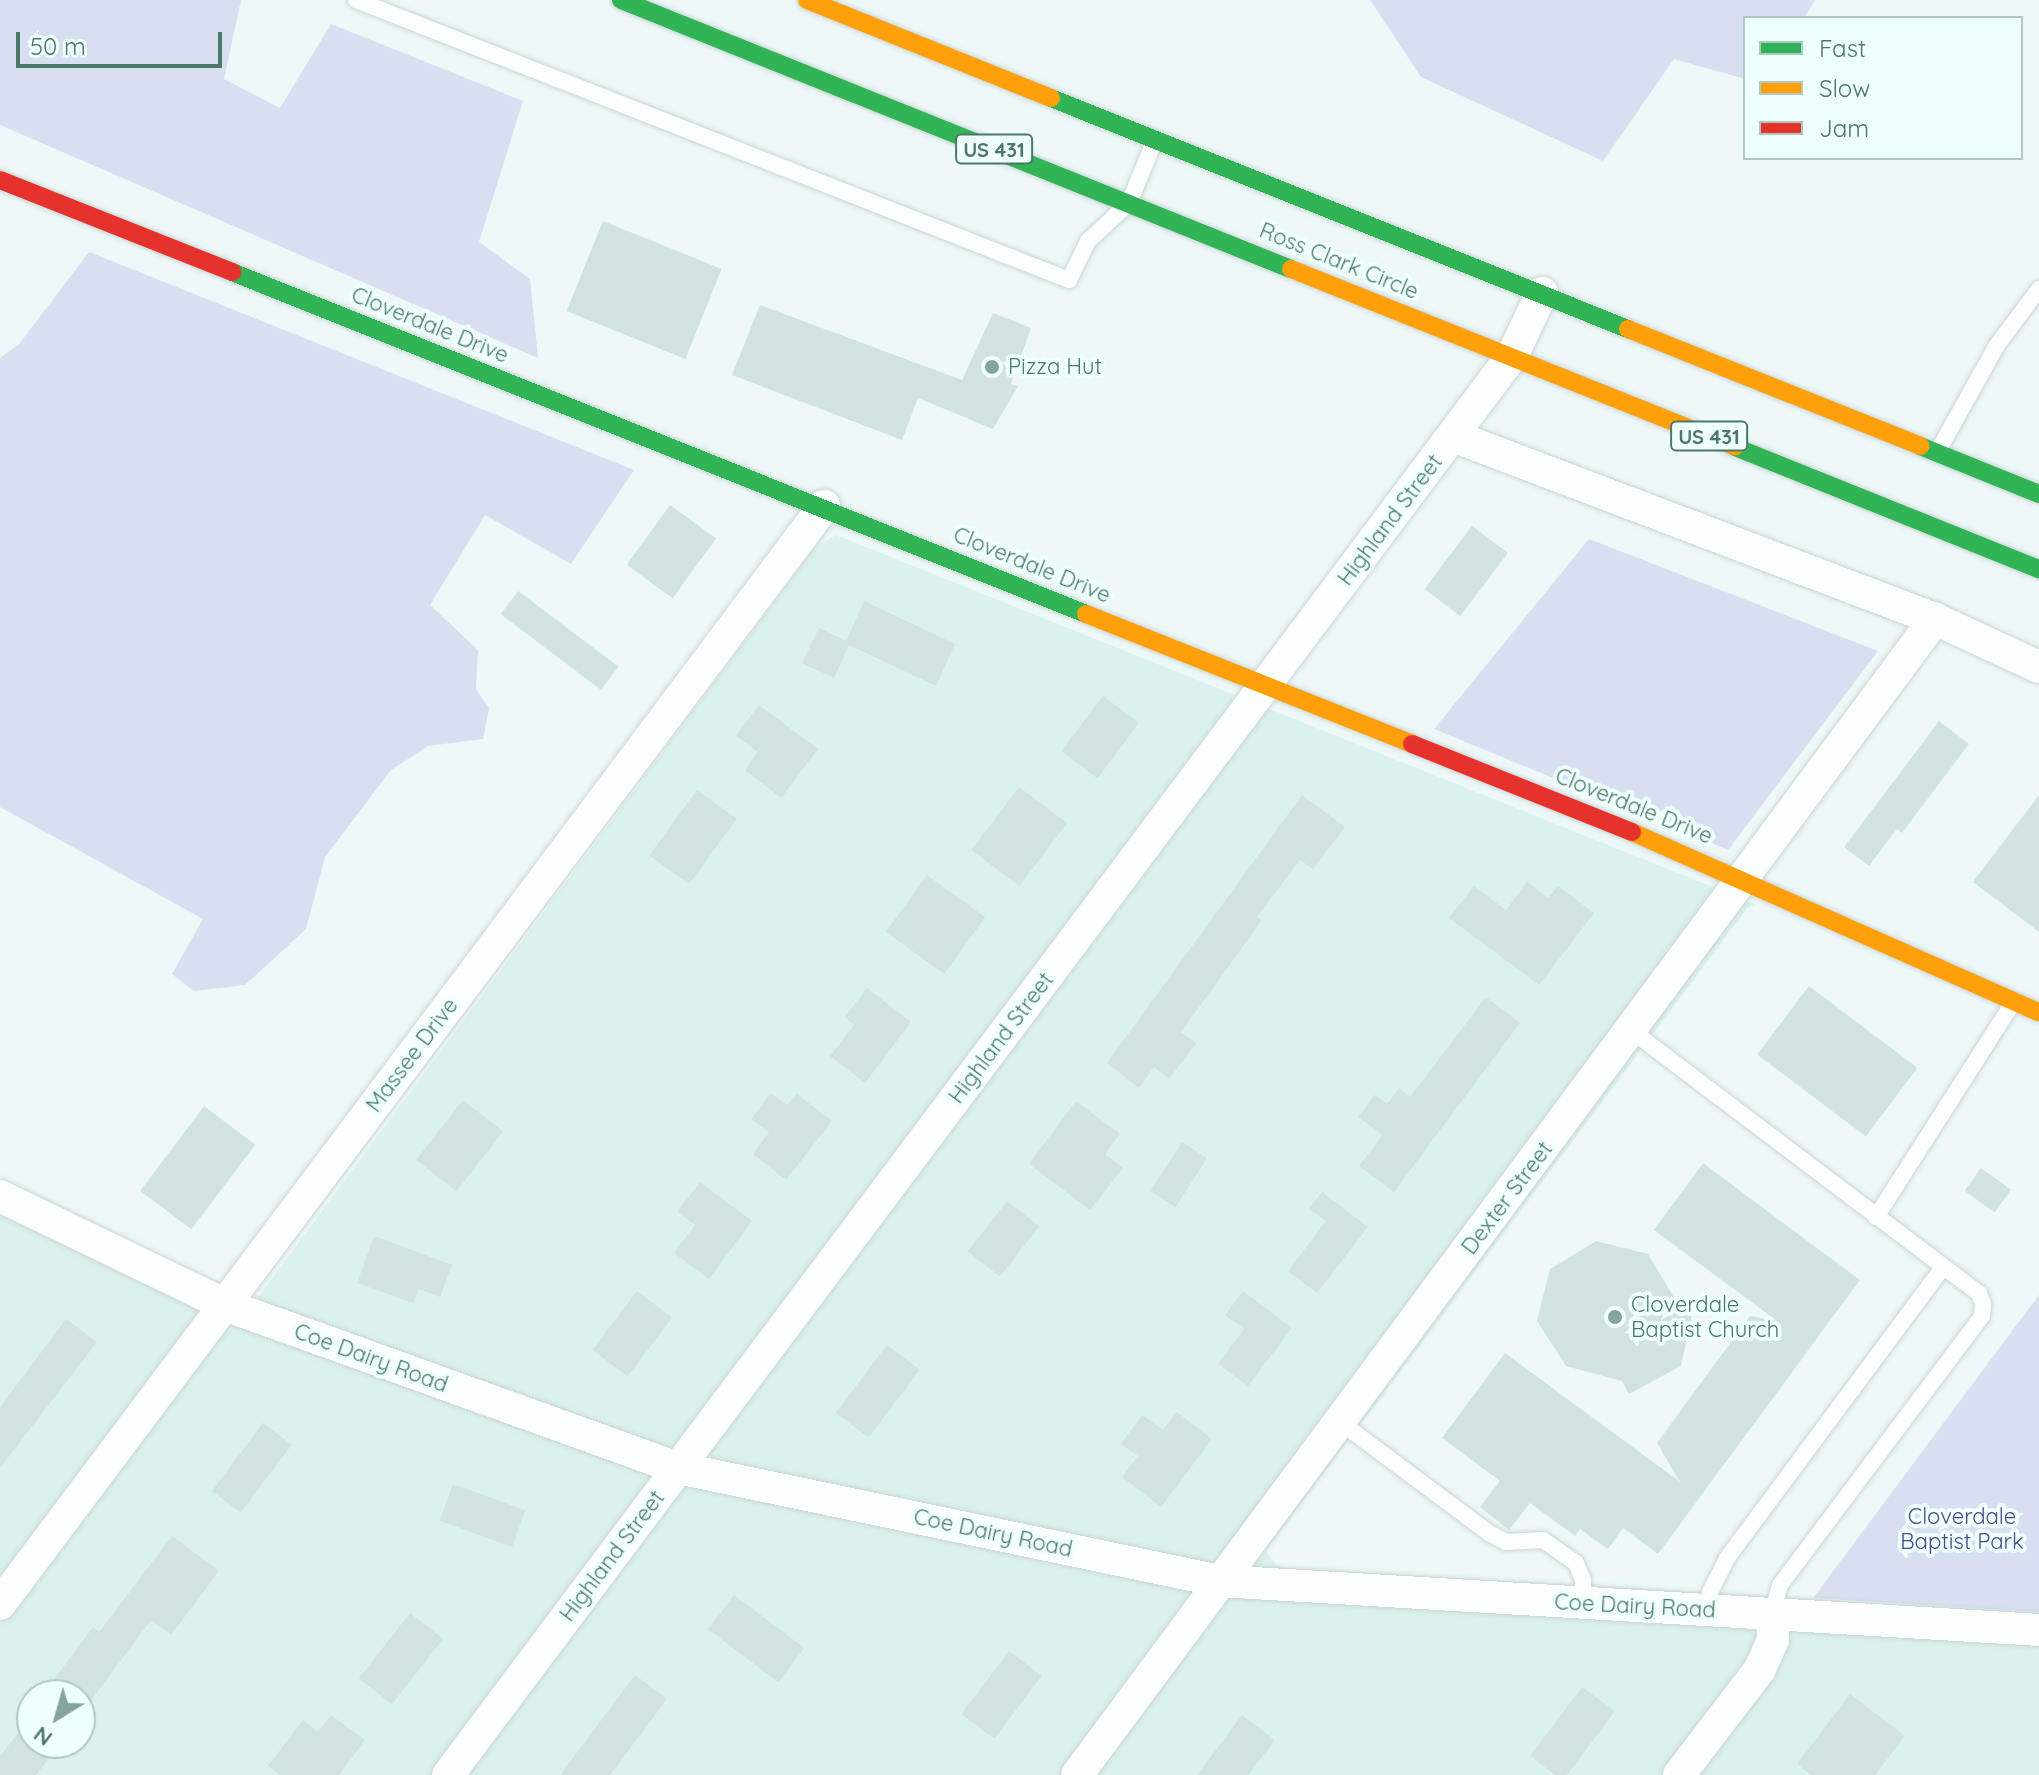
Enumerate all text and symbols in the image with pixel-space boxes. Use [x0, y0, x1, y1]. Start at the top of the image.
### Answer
scale bar [20, 16, 226, 66]
legend [1743, 16, 2023, 160]
text: 50 m [30, 31, 86, 61]
text: Fast [1819, 33, 1866, 63]
text: Slow [1819, 73, 1870, 103]
text: Jam [1819, 113, 1869, 143]
road number: US 431 [954, 133, 1034, 165]
street label: Ross Clark Circle [1256, 217, 1422, 305]
street label: Cloverdale Drive [348, 281, 512, 369]
place label: Pizza Hut [1008, 354, 1102, 380]
marker: Pizza Hut [983, 358, 1001, 376]
road number: US 431 [1669, 420, 1749, 452]
street label: Highland Street [1332, 449, 1448, 591]
street label: Cloverdale Drive [950, 521, 1114, 609]
street label: Cloverdale Drive [1552, 762, 1716, 850]
street label: Highland Street [943, 967, 1059, 1109]
street label: Massee Drive [361, 993, 463, 1117]
street label: Dexter Street [1456, 1136, 1558, 1260]
place label: Cloverdale Baptist Church [1631, 1291, 1779, 1342]
marker: Cloverdale Baptist Church [1606, 1308, 1624, 1326]
street label: Coe Dairy Road [291, 1318, 451, 1398]
street label: Highland Street [554, 1485, 670, 1627]
street label: Coe Dairy Road [911, 1503, 1075, 1563]
park label: Cloverdale Baptist Park [1900, 1503, 2024, 1554]
street label: Coe Dairy Road [1554, 1589, 1716, 1623]
north arrow [16, 1679, 96, 1759]
text: N [28, 1721, 58, 1753]

